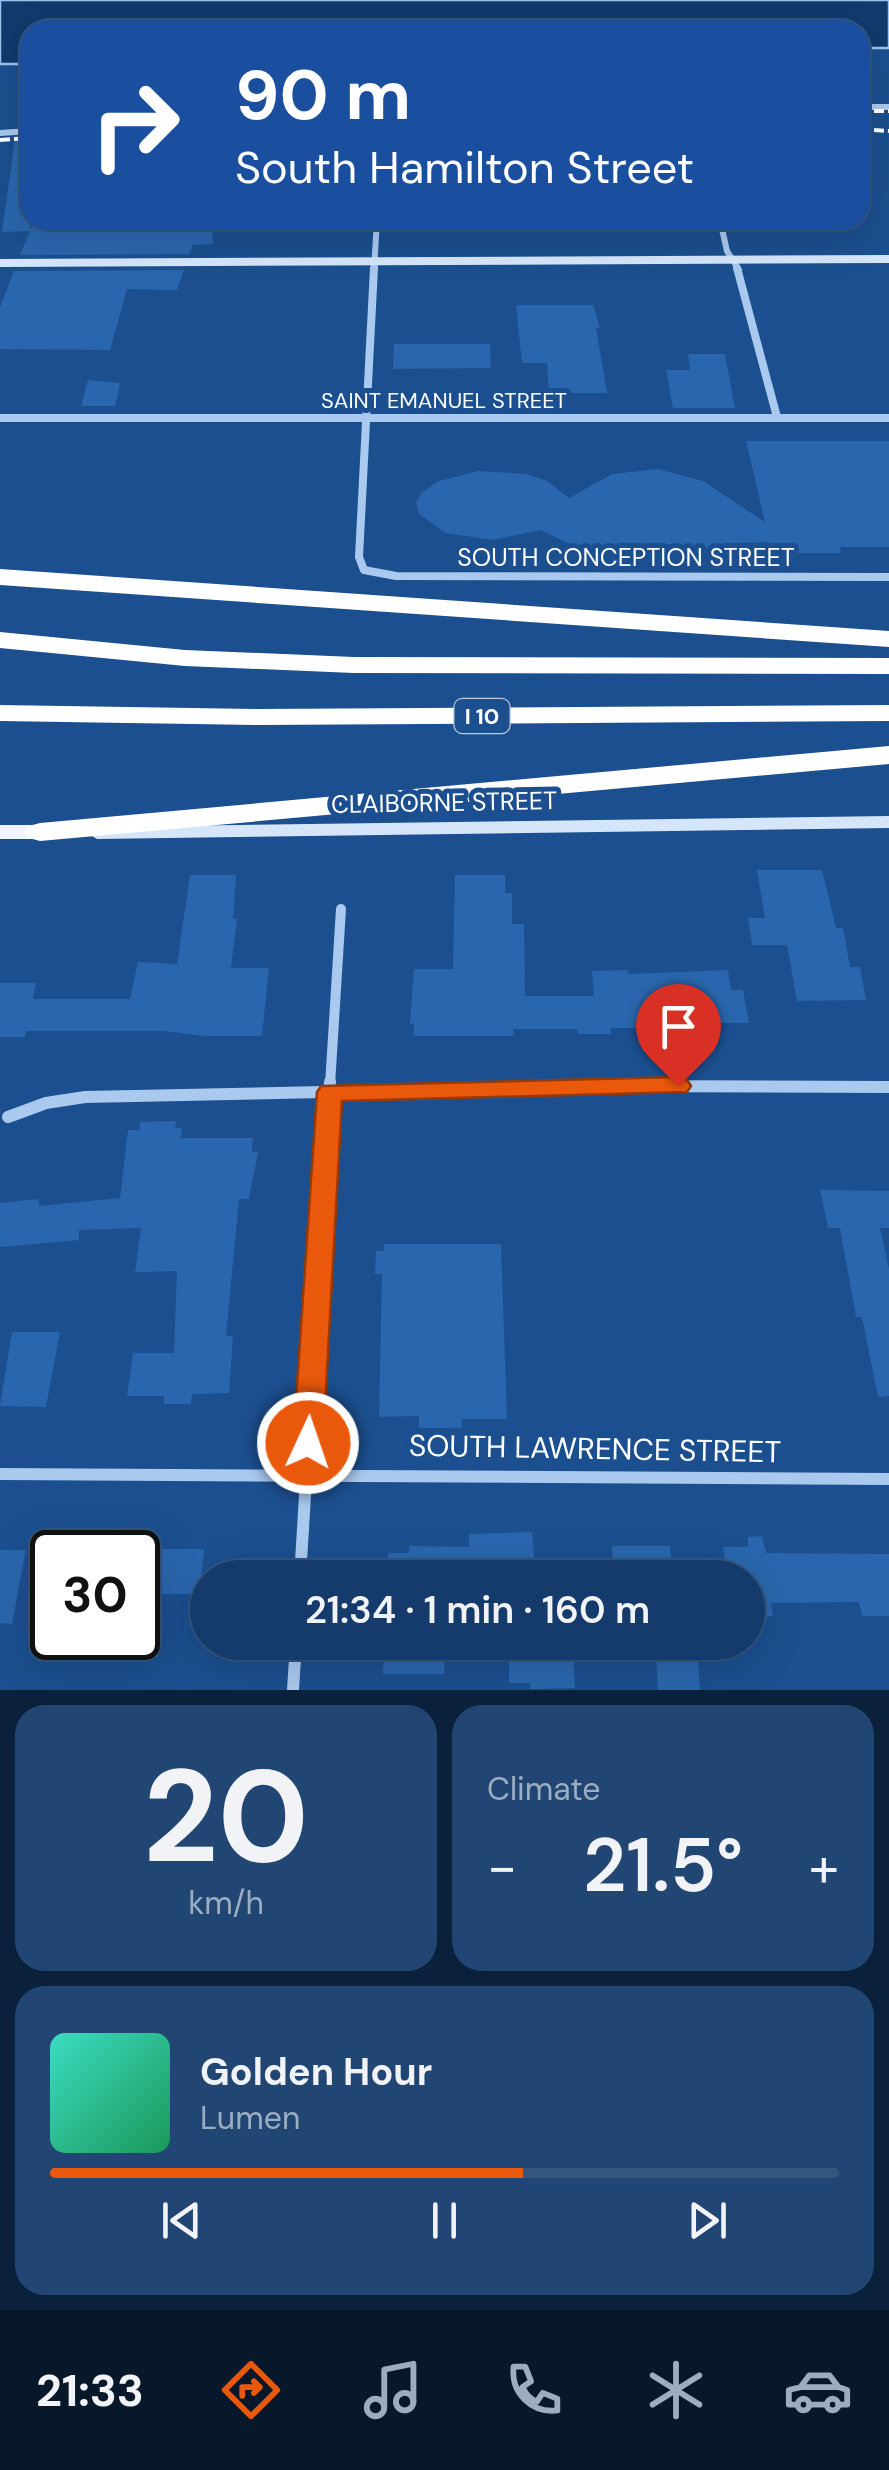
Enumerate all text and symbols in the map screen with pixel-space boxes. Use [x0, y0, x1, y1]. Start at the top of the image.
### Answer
text: 90 m [235, 50, 411, 141]
icon: right [70, 60, 200, 190]
text: South Hamilton Street [235, 138, 694, 197]
street label: SAINT EMANUEL STREET [321, 386, 567, 415]
street label: SOUTH CONCEPTION STREET [457, 541, 795, 574]
road number: I 10 [454, 699, 510, 733]
street label: CLAIBORNE STREET [331, 784, 557, 821]
pin [636, 984, 721, 1087]
icon: arrive [651, 999, 706, 1054]
position arrow [256, 1391, 360, 1495]
street label: SOUTH LAWRENCE STREET [409, 1426, 782, 1471]
speed limit sign: 30 [30, 1530, 160, 1660]
text: 21:34 · 1 min · 160 m [305, 1585, 650, 1635]
text: 20 [143, 1732, 309, 1901]
text: Climate [487, 1768, 601, 1810]
text: 21.5° [583, 1817, 743, 1914]
text: − [487, 1831, 517, 1903]
text: + [809, 1831, 839, 1903]
text: km/h [188, 1882, 264, 1924]
text: Golden Hour [200, 2047, 432, 2097]
text: Lumen [200, 2097, 300, 2139]
icon: previous [154, 2193, 209, 2248]
icon: pause [417, 2193, 472, 2248]
icon: next [680, 2193, 735, 2248]
icon: directions [216, 2355, 286, 2425]
icon: music [358, 2355, 428, 2425]
icon: phone [499, 2355, 569, 2425]
icon: climate [641, 2355, 711, 2425]
icon: car [783, 2355, 853, 2425]
text: 21:33 [36, 2361, 144, 2420]

